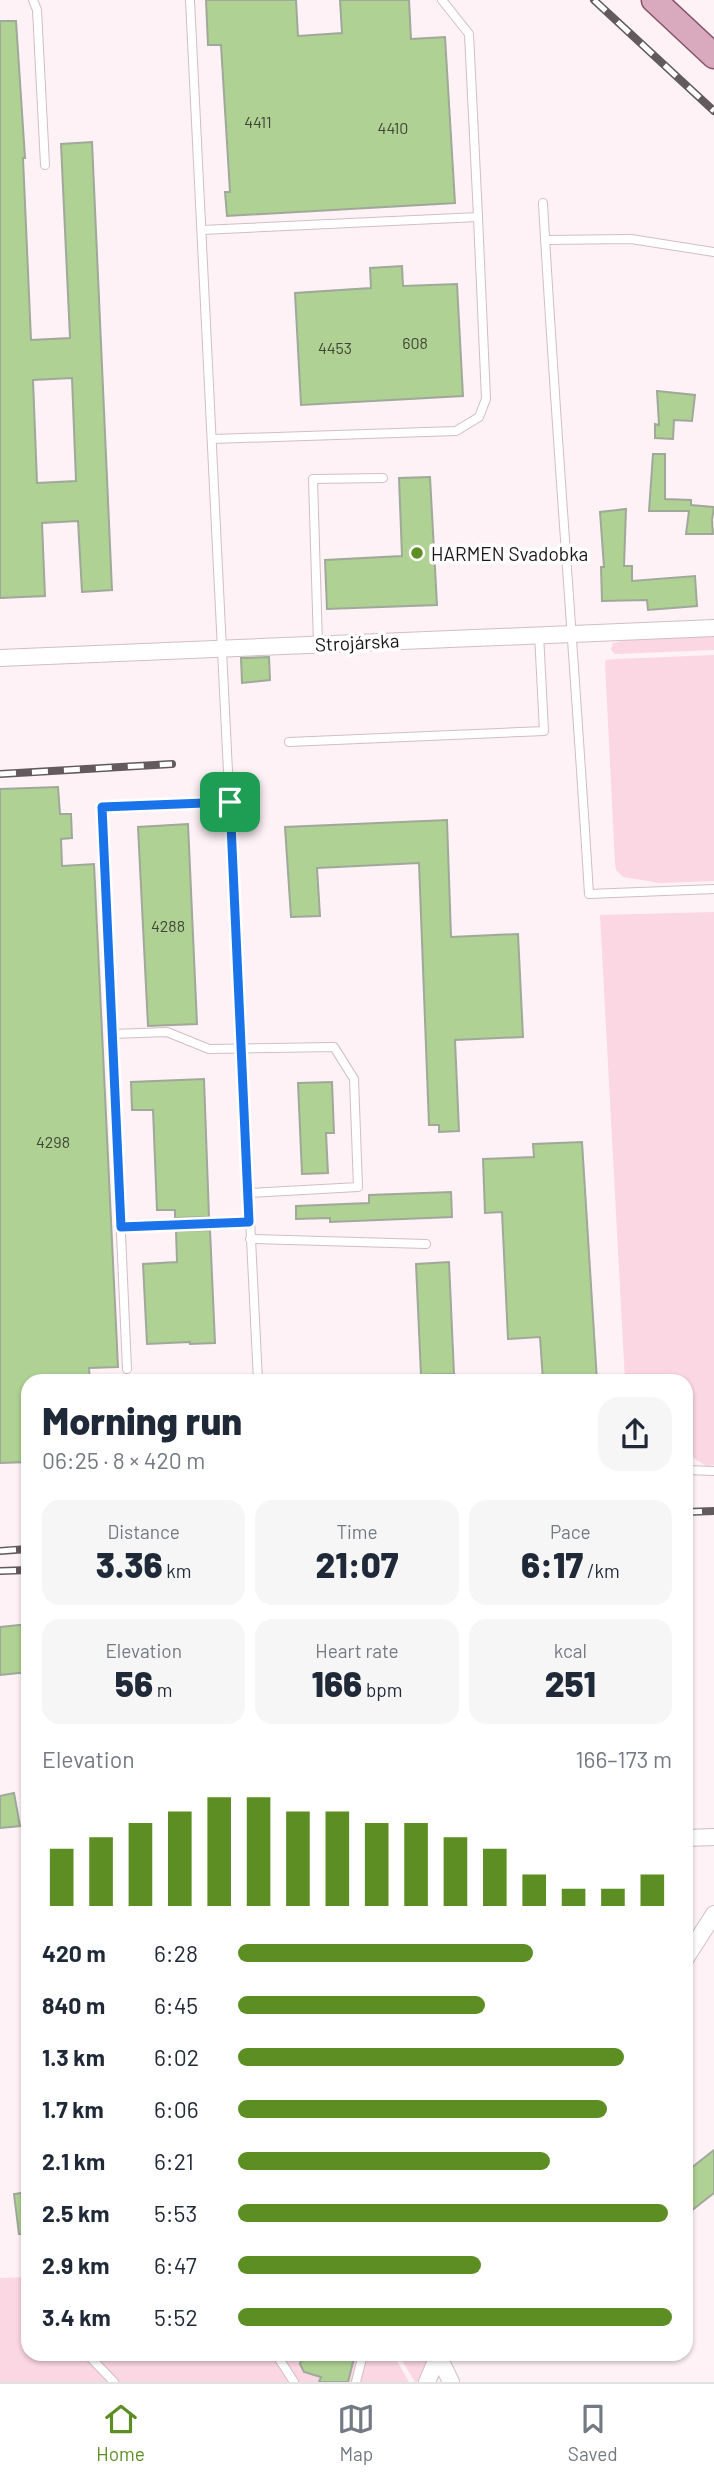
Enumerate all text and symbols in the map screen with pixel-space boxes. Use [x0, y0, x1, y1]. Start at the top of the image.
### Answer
house number: 4411 [244, 112, 272, 131]
house number: 4410 [378, 118, 408, 137]
house number: 608 [402, 333, 428, 352]
house number: 4453 [318, 338, 352, 357]
place label: HARMEN Svadobka [431, 542, 588, 565]
marker: HARMEN Svadobka [409, 545, 425, 561]
street label: Strojárska [314, 628, 400, 656]
pin [200, 772, 260, 832]
icon: arrive [211, 783, 249, 821]
house number: 4288 [151, 916, 185, 935]
house number: 4298 [36, 1132, 70, 1151]
text: Morning run [42, 1397, 242, 1443]
button: share [598, 1397, 672, 1471]
text: 06:25 · 8 × 420 m [42, 1446, 205, 1474]
text: Distance [107, 1520, 180, 1543]
text: Time [336, 1520, 378, 1543]
text: Pace [550, 1520, 591, 1543]
text: 3.36 [96, 1543, 163, 1585]
text: 21:07 [316, 1543, 398, 1585]
text: 6:17 [521, 1543, 583, 1585]
text: km [163, 1559, 192, 1582]
text: /km [583, 1559, 620, 1582]
text: Elevation [105, 1639, 182, 1662]
text: Heart rate [315, 1639, 399, 1662]
text: kcal [554, 1639, 587, 1662]
text: 56 [115, 1662, 153, 1704]
text: 166 [312, 1662, 362, 1704]
text: 251 [545, 1662, 596, 1704]
text: m [153, 1678, 173, 1701]
text: bpm [362, 1678, 402, 1701]
text: Elevation [42, 1745, 135, 1773]
text: 166–173 m [576, 1745, 672, 1773]
text: 420 m [42, 1939, 106, 1967]
text: 6:28 [154, 1939, 198, 1967]
text: 840 m [42, 1991, 105, 2019]
text: 6:45 [154, 1991, 198, 2019]
text: 1.3 km [42, 2043, 105, 2071]
text: 6:02 [154, 2043, 199, 2071]
text: 1.7 km [42, 2095, 104, 2123]
text: 6:06 [154, 2095, 198, 2123]
text: 2.1 km [42, 2147, 105, 2175]
text: 6:21 [154, 2147, 194, 2175]
text: 2.5 km [42, 2199, 110, 2227]
text: 5:53 [154, 2199, 197, 2227]
text: 2.9 km [42, 2251, 109, 2279]
text: 6:47 [154, 2251, 197, 2279]
text: 3.4 km [42, 2303, 111, 2331]
text: 5:52 [154, 2303, 198, 2331]
tab: Home [96, 2400, 145, 2465]
tab: Map [337, 2400, 375, 2465]
tab: Saved [568, 2400, 618, 2465]

